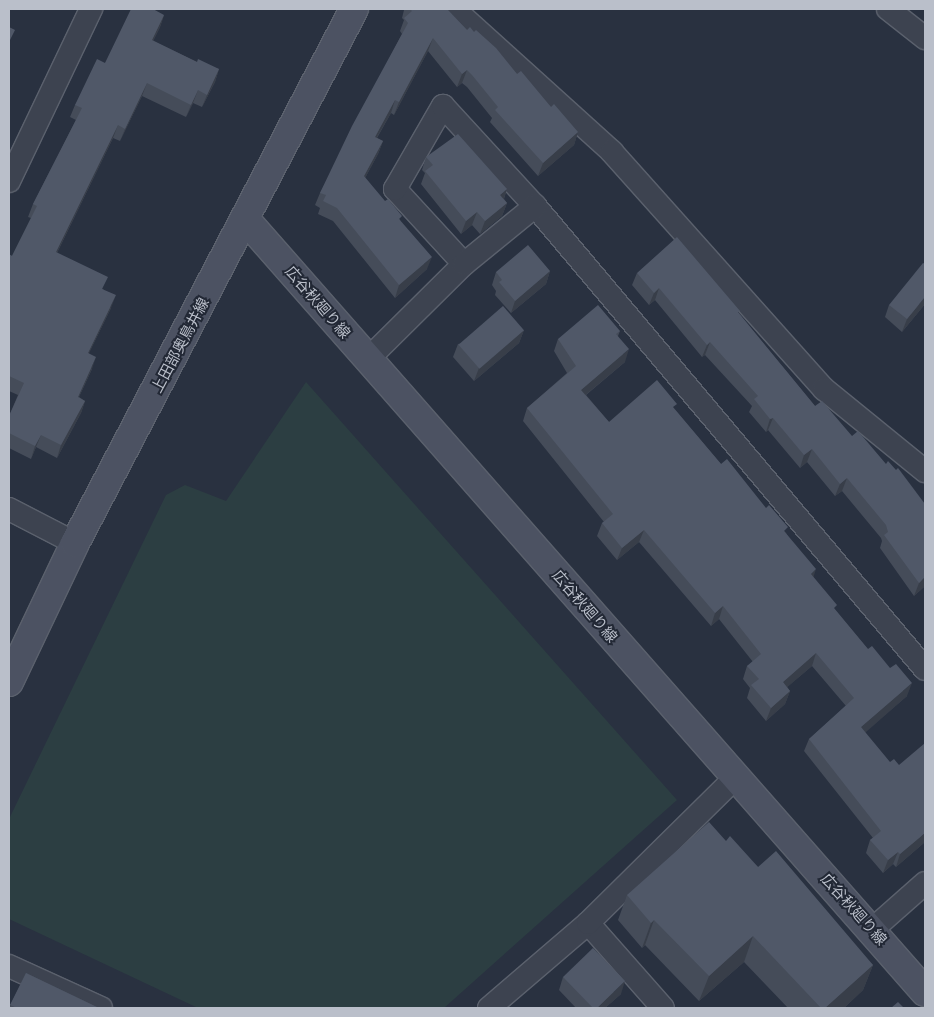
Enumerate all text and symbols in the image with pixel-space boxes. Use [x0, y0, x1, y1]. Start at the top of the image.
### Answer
street label: 広谷秋廻り線 [282, 262, 354, 342]
street label: 上田部奥鳥井線 [147, 294, 213, 396]
street label: 広谷秋廻り線 [549, 566, 621, 646]
street label: 広谷秋廻り線 [817, 870, 891, 948]

